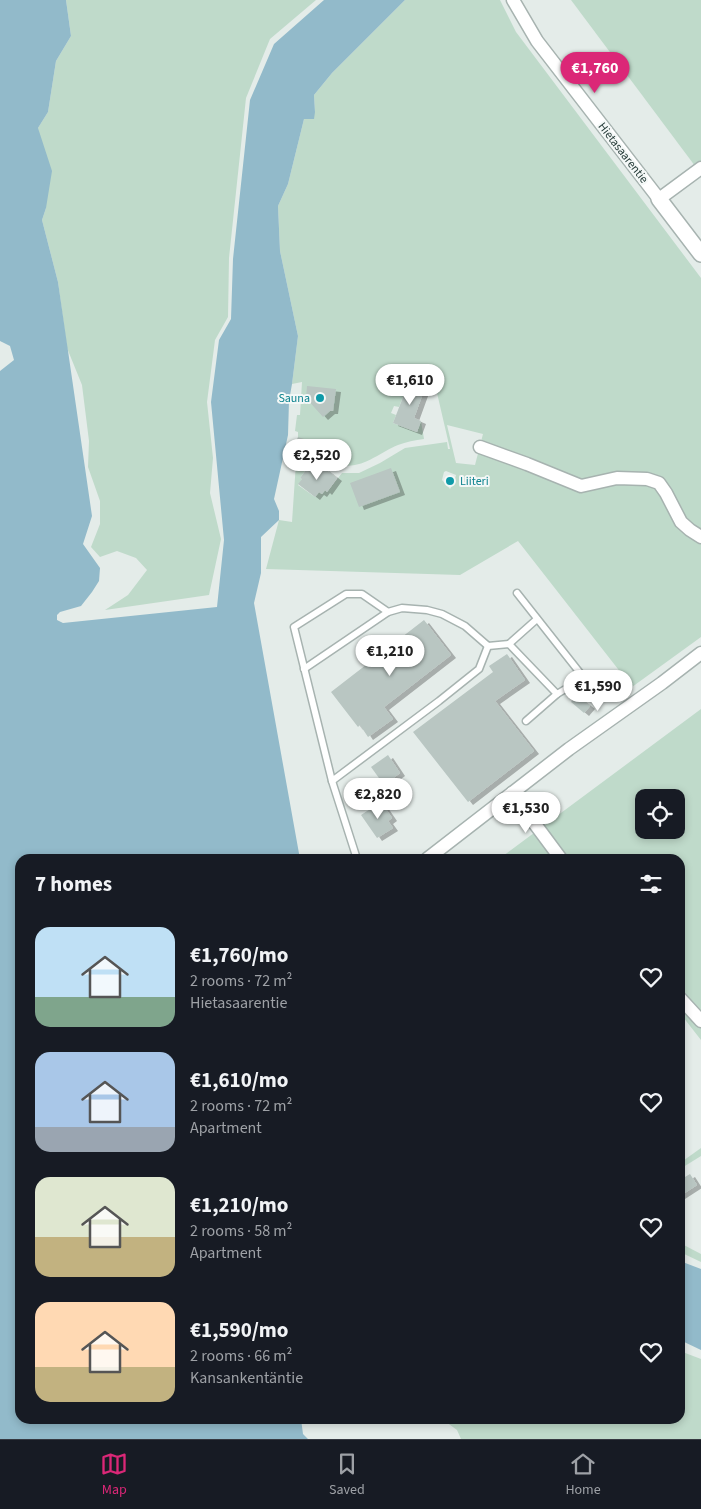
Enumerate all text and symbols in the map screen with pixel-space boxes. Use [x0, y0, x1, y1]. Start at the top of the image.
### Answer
pin: €1,760 [554, 52, 636, 94]
text: €1,760 [571, 57, 619, 79]
street label: Hietasaarentie [594, 119, 652, 187]
pin: €1,610 [369, 364, 451, 406]
text: €1,610 [386, 369, 434, 391]
place label: Sauna [278, 390, 310, 407]
marker: Sauna [314, 392, 326, 404]
pin: €2,520 [276, 438, 358, 481]
text: €2,520 [293, 444, 341, 466]
place label: Liiteri [460, 473, 489, 490]
marker: Liiteri [444, 475, 456, 487]
pin: €1,210 [349, 634, 431, 677]
text: €1,210 [366, 640, 414, 662]
pin: €1,590 [557, 670, 639, 712]
text: €1,590 [574, 675, 622, 697]
pin: €2,820 [337, 778, 419, 820]
text: €2,820 [354, 783, 402, 805]
map controls [635, 789, 685, 839]
button: locate [635, 789, 685, 839]
pin: €1,530 [485, 792, 567, 834]
text: €1,530 [502, 797, 550, 819]
text: 7 homes [35, 869, 112, 899]
icon: filters [637, 870, 665, 898]
text: €1,760/mo [190, 940, 289, 970]
icon: home [75, 947, 135, 1007]
icon: heart [637, 963, 665, 991]
text: 2 rooms · 72 m² [190, 970, 292, 992]
text: Hietasaarentie [190, 992, 287, 1014]
text: €1,610/mo [190, 1065, 289, 1095]
icon: home [75, 1072, 135, 1132]
icon: heart [637, 1088, 665, 1116]
text: 2 rooms · 72 m² [190, 1095, 292, 1117]
text: Apartment [190, 1117, 262, 1139]
text: €1,210/mo [190, 1190, 289, 1220]
icon: home [75, 1197, 135, 1257]
icon: heart [637, 1213, 665, 1241]
text: 2 rooms · 58 m² [190, 1220, 292, 1242]
text: Apartment [190, 1242, 262, 1264]
text: €1,590/mo [190, 1315, 289, 1345]
icon: home [75, 1322, 135, 1382]
icon: heart [637, 1338, 665, 1366]
text: 2 rooms · 66 m² [190, 1345, 292, 1367]
text: Kansankentäntie [190, 1367, 303, 1389]
tab: Map [100, 1450, 128, 1500]
tab: Saved [329, 1450, 365, 1500]
tab: Home [565, 1450, 601, 1500]

